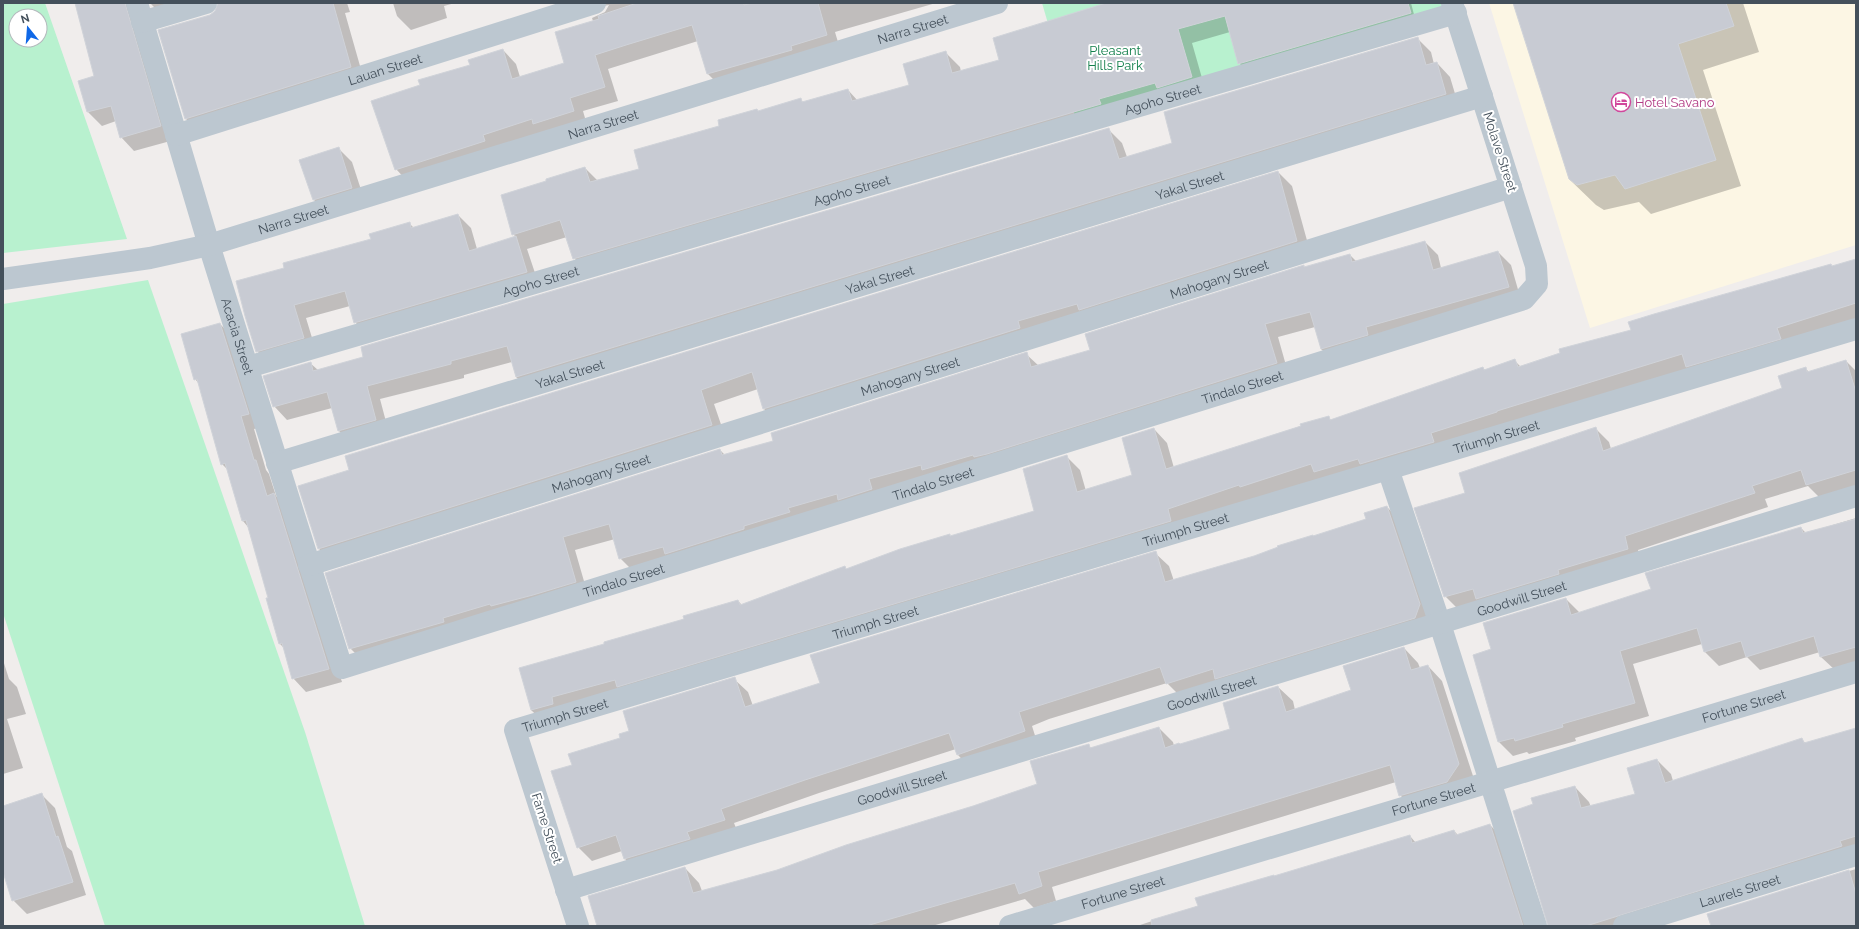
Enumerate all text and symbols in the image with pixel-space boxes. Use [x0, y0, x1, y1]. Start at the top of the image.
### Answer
north arrow [8, 8, 48, 48]
text: N [19, 11, 31, 26]
street label: Narra Street [876, 11, 950, 47]
park label: Pleasant Hills Park [1087, 43, 1143, 73]
street label: Lauan Street [346, 50, 424, 88]
street label: Agoho Street [1122, 80, 1203, 117]
hotel icon: Hotel Savano [1610, 91, 1632, 113]
place label: Hotel Savano [1635, 95, 1715, 110]
street label: Narra Street [566, 106, 640, 142]
street label: Molave Street [1480, 110, 1520, 194]
street label: Yakal Street [1154, 167, 1226, 203]
street label: Agoho Street [812, 172, 892, 208]
street label: Narra Street [256, 201, 331, 237]
street label: Mahogany Street [1168, 256, 1271, 301]
street label: Yakal Street [844, 262, 916, 297]
street label: Agoho Street [501, 263, 581, 300]
street label: Acacia Street [219, 296, 257, 377]
street label: Mahogany Street [859, 353, 962, 399]
street label: Yakal Street [534, 356, 606, 391]
street label: Tindalo Street [1200, 367, 1285, 407]
street label: Triumph Street [1451, 416, 1542, 457]
street label: Mahogany Street [550, 450, 653, 496]
street label: Tindalo Street [891, 464, 976, 503]
street label: Triumph Street [1141, 509, 1231, 549]
street label: Tindalo Street [581, 560, 667, 600]
street label: Goodwill Street [1475, 577, 1568, 619]
street label: Triumph Street [831, 602, 921, 642]
street label: Goodwill Street [1165, 672, 1259, 714]
street label: Fortune Street [1700, 686, 1788, 725]
street label: Triumph Street [520, 695, 610, 735]
street label: Goodwill Street [855, 767, 949, 808]
street label: Fortune Street [1390, 779, 1477, 818]
street label: Fame Street [529, 791, 566, 866]
street label: Laurels Street [1698, 871, 1783, 910]
street label: Fortune Street [1080, 872, 1167, 912]

